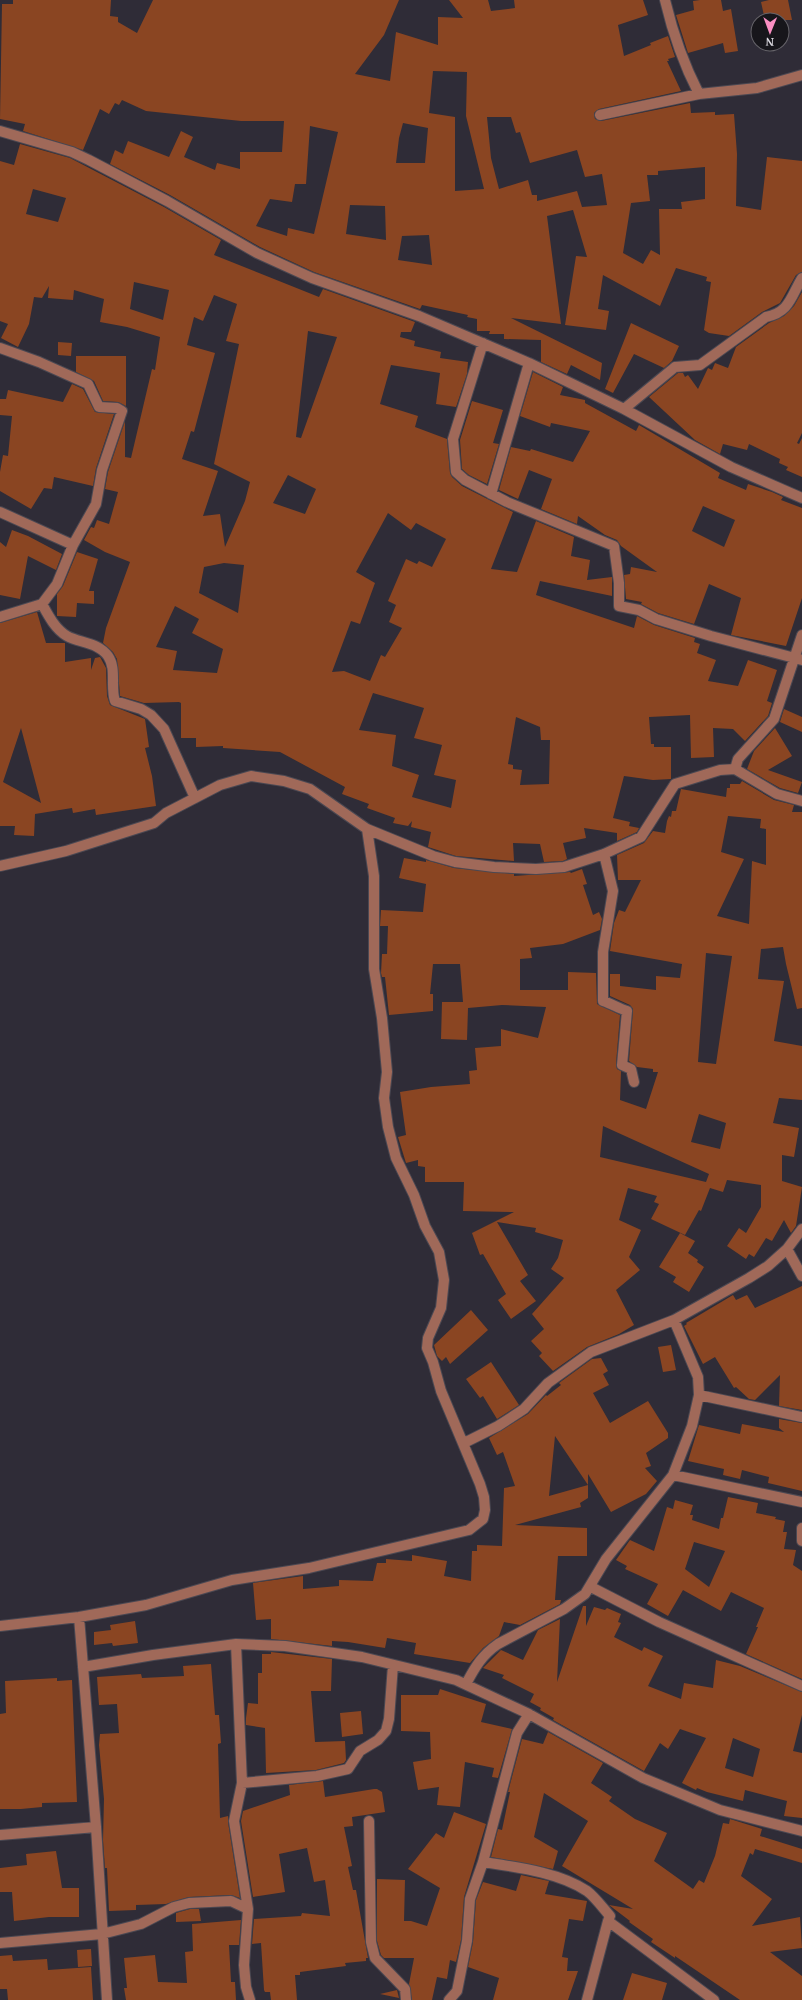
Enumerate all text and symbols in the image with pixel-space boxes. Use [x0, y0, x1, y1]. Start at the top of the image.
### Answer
north arrow [750, 12, 790, 52]
text: N [765, 35, 774, 49]

